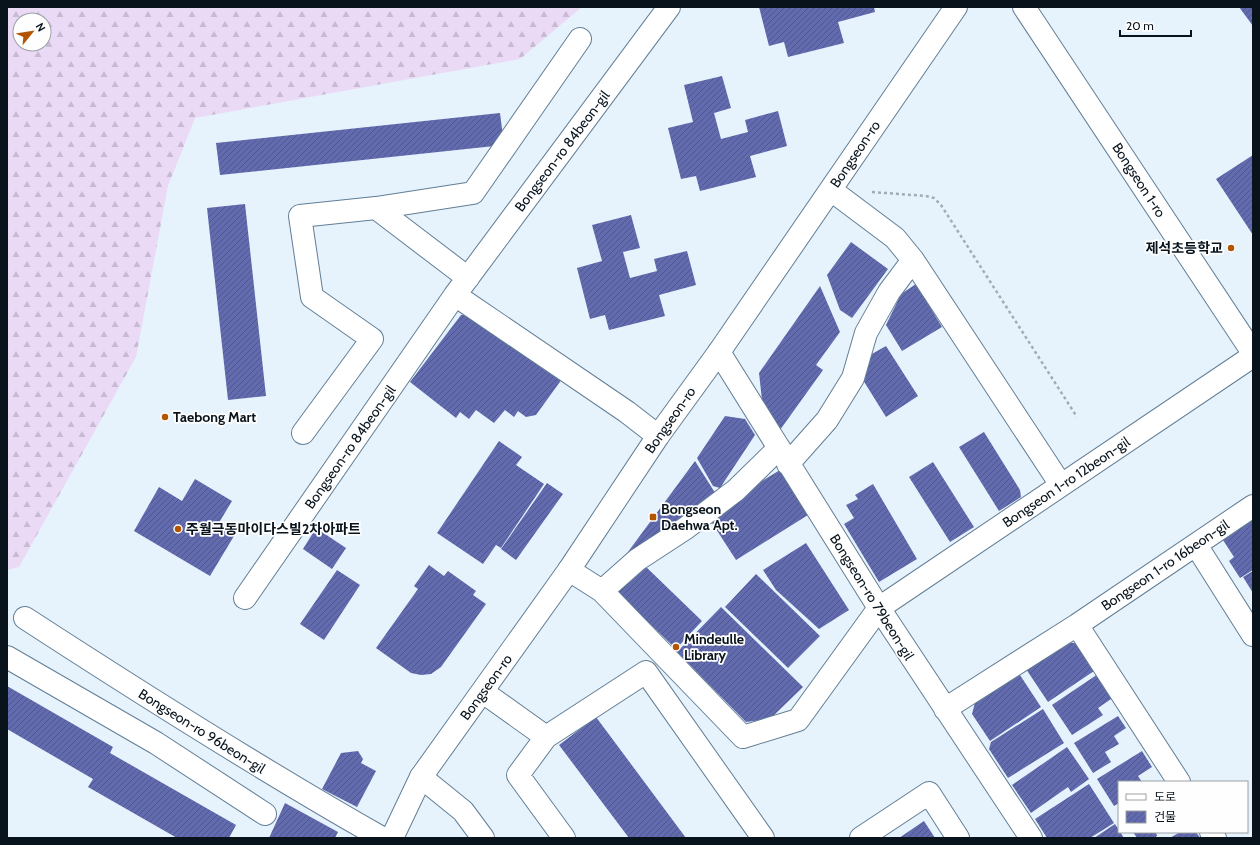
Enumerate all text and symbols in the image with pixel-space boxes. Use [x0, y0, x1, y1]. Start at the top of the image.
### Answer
north arrow [12, 12, 52, 52]
scale bar [1120, 12, 1191, 38]
text: 20 m [1126, 18, 1154, 33]
text: N [33, 20, 49, 34]
street label: Bongseon-ro 84beon-gil [511, 86, 614, 215]
street label: Bongseon-ro [826, 117, 884, 191]
street label: Bongseon 1-ro [1108, 139, 1170, 221]
place label: 제석초등학교 [1146, 239, 1223, 257]
marker: 제석초등학교 [1226, 243, 1236, 253]
street label: Bongseon-ro 84beon-gil [301, 381, 400, 512]
street label: Bongseon-ro [640, 383, 700, 457]
place label: Taebong Mart [173, 408, 256, 426]
marker: Taebong Mart [160, 412, 170, 422]
street label: Bongseon 1-ro 12beon-gil [999, 432, 1134, 531]
place label: Bongseon Daehwa Apt. [661, 500, 738, 534]
marker: Bongseon Daehwa Apt. [648, 512, 658, 522]
street label: Bongseon 1-ro 16beon-gil [1098, 515, 1233, 615]
place label: 주월극동마이다스빌2차아파트 [186, 520, 361, 538]
marker: 주월극동마이다스빌2차아파트 [173, 524, 183, 534]
street label: Bongseon-ro 79beon-gil [826, 531, 918, 664]
place label: Mindeulle Library [684, 630, 744, 664]
marker: Mindeulle Library [671, 642, 681, 652]
street label: Bongseon-ro [456, 650, 516, 724]
street label: Bongseon-ro 96beon-gil [135, 685, 269, 778]
legend [1118, 781, 1248, 833]
text: 도로 [1154, 789, 1176, 804]
text: 건물 [1154, 809, 1176, 824]

